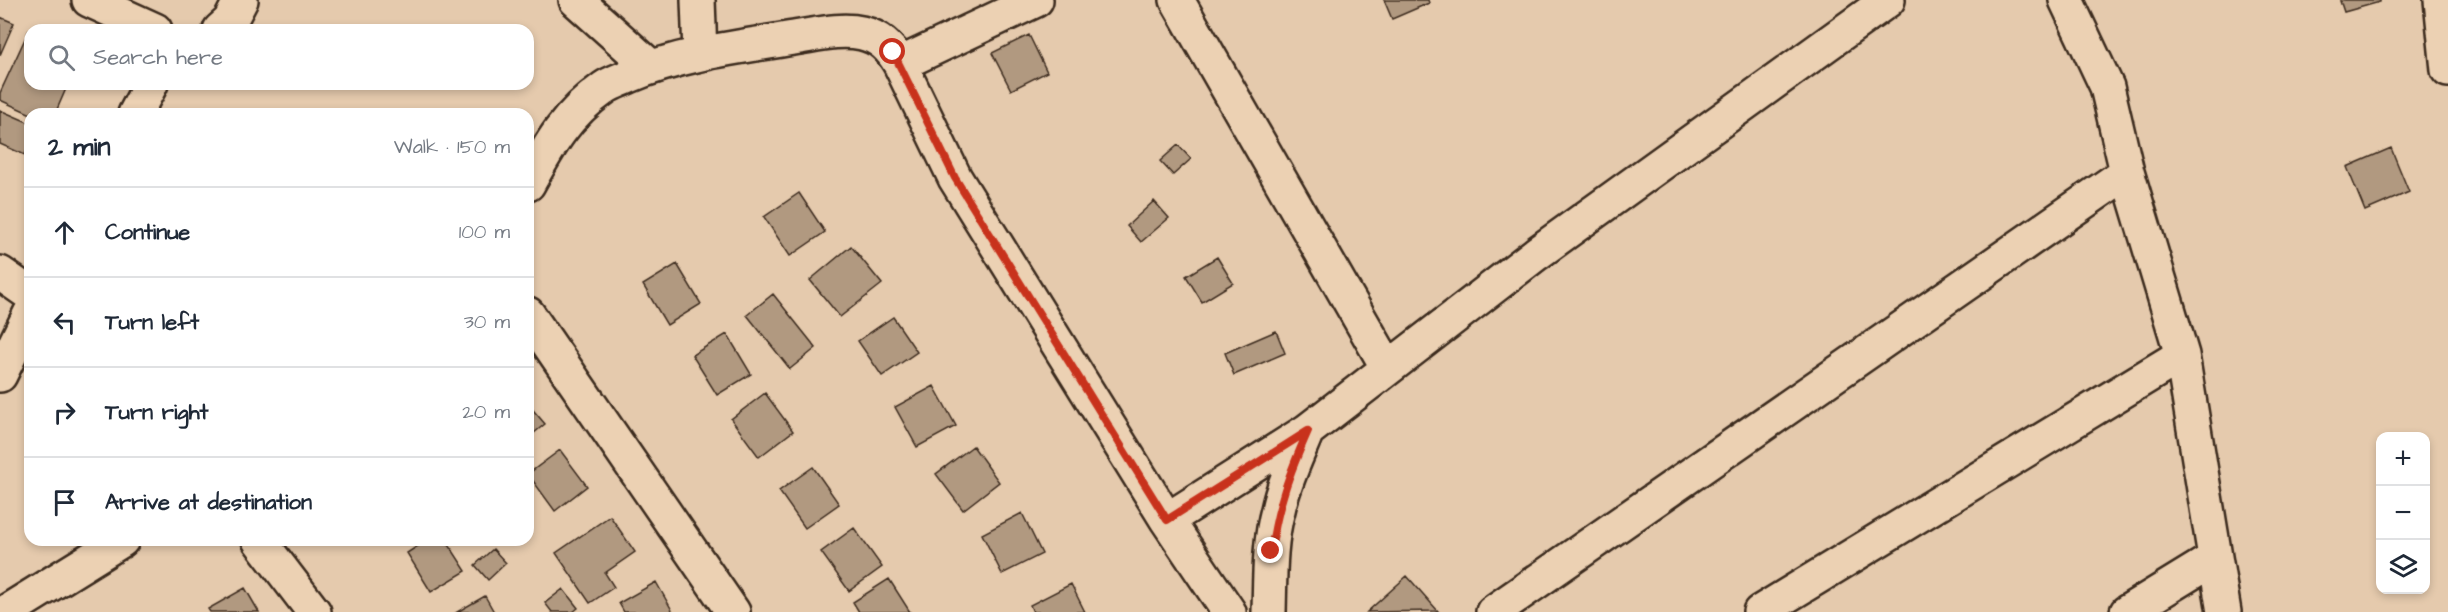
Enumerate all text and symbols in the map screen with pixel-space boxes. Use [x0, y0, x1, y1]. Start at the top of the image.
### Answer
search box [24, 24, 534, 90]
route start [879, 38, 905, 64]
icon: search [45, 41, 78, 74]
text: Search here [93, 42, 223, 73]
text: 2 min [48, 129, 110, 165]
text: Walk · 150 m [394, 133, 510, 161]
icon: ahead [48, 216, 81, 249]
text: Continue [105, 217, 190, 248]
text: 100 m [459, 218, 510, 246]
icon: left [48, 306, 81, 339]
text: Turn left [105, 307, 199, 338]
text: 30 m [464, 308, 510, 336]
icon: right [48, 396, 81, 429]
text: Turn right [105, 397, 208, 428]
text: 20 m [462, 398, 510, 426]
map controls [2376, 432, 2430, 594]
button: + [2376, 432, 2430, 486]
icon: arrive [48, 486, 81, 519]
button: − [2376, 486, 2430, 540]
text: Arrive at destination [105, 487, 312, 518]
route end [1257, 537, 1283, 563]
button: layers [2376, 540, 2430, 594]

